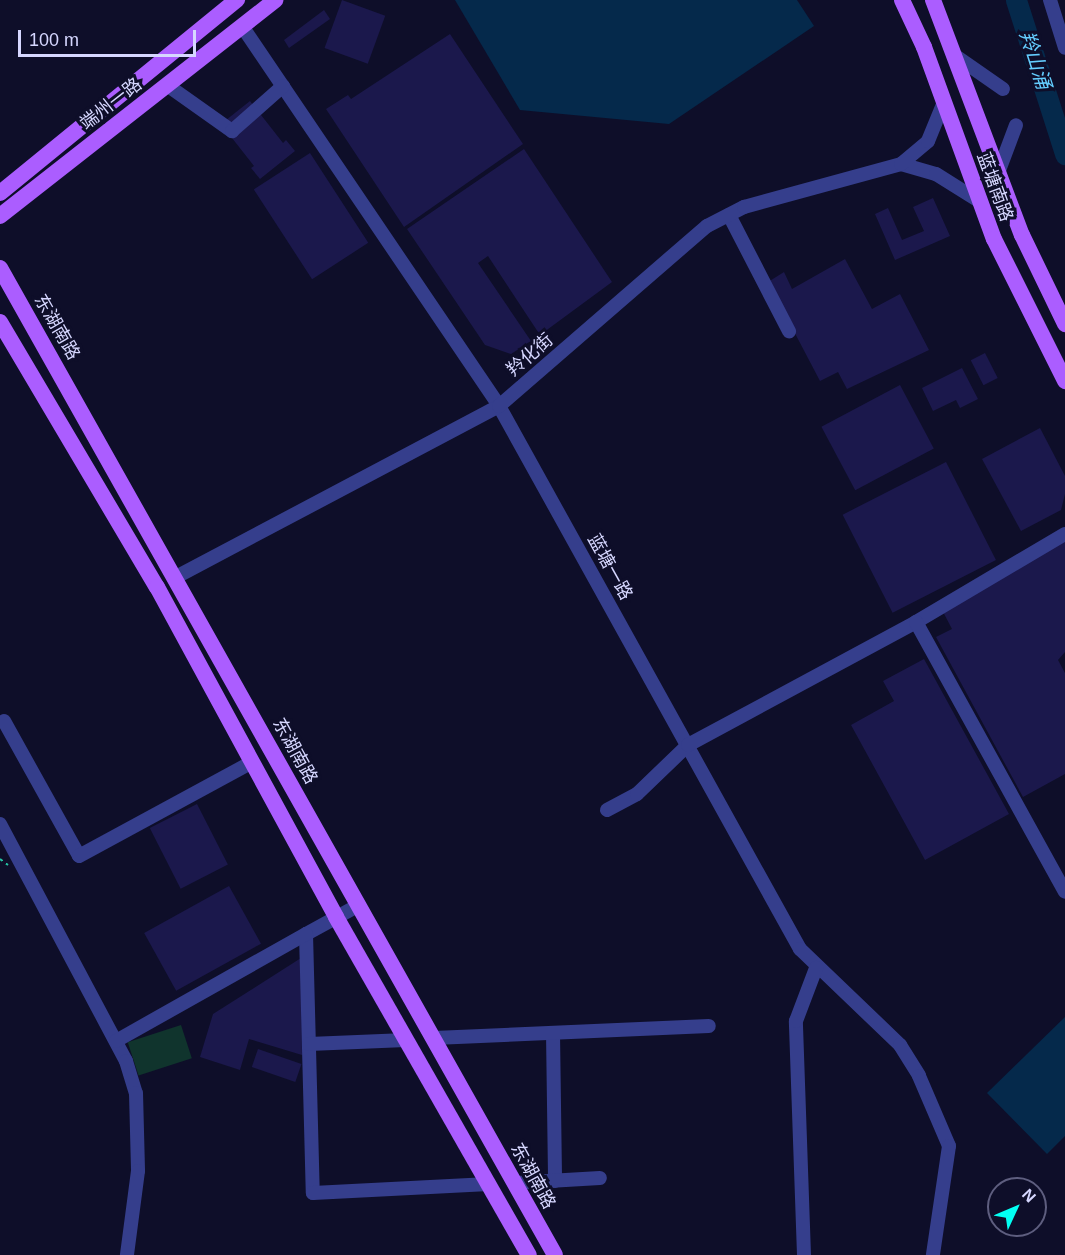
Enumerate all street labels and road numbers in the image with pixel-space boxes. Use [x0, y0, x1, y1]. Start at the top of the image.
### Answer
street label: 端州一路 [76, 73, 146, 135]
street label: 蓝塘南路 [973, 149, 1017, 225]
street label: 东湖南路 [30, 290, 84, 364]
street label: 羚化街 [503, 329, 557, 381]
street label: 蓝塘一路 [583, 530, 637, 604]
street label: 东湖南路 [268, 714, 322, 788]
street label: 东湖南路 [506, 1139, 560, 1213]

